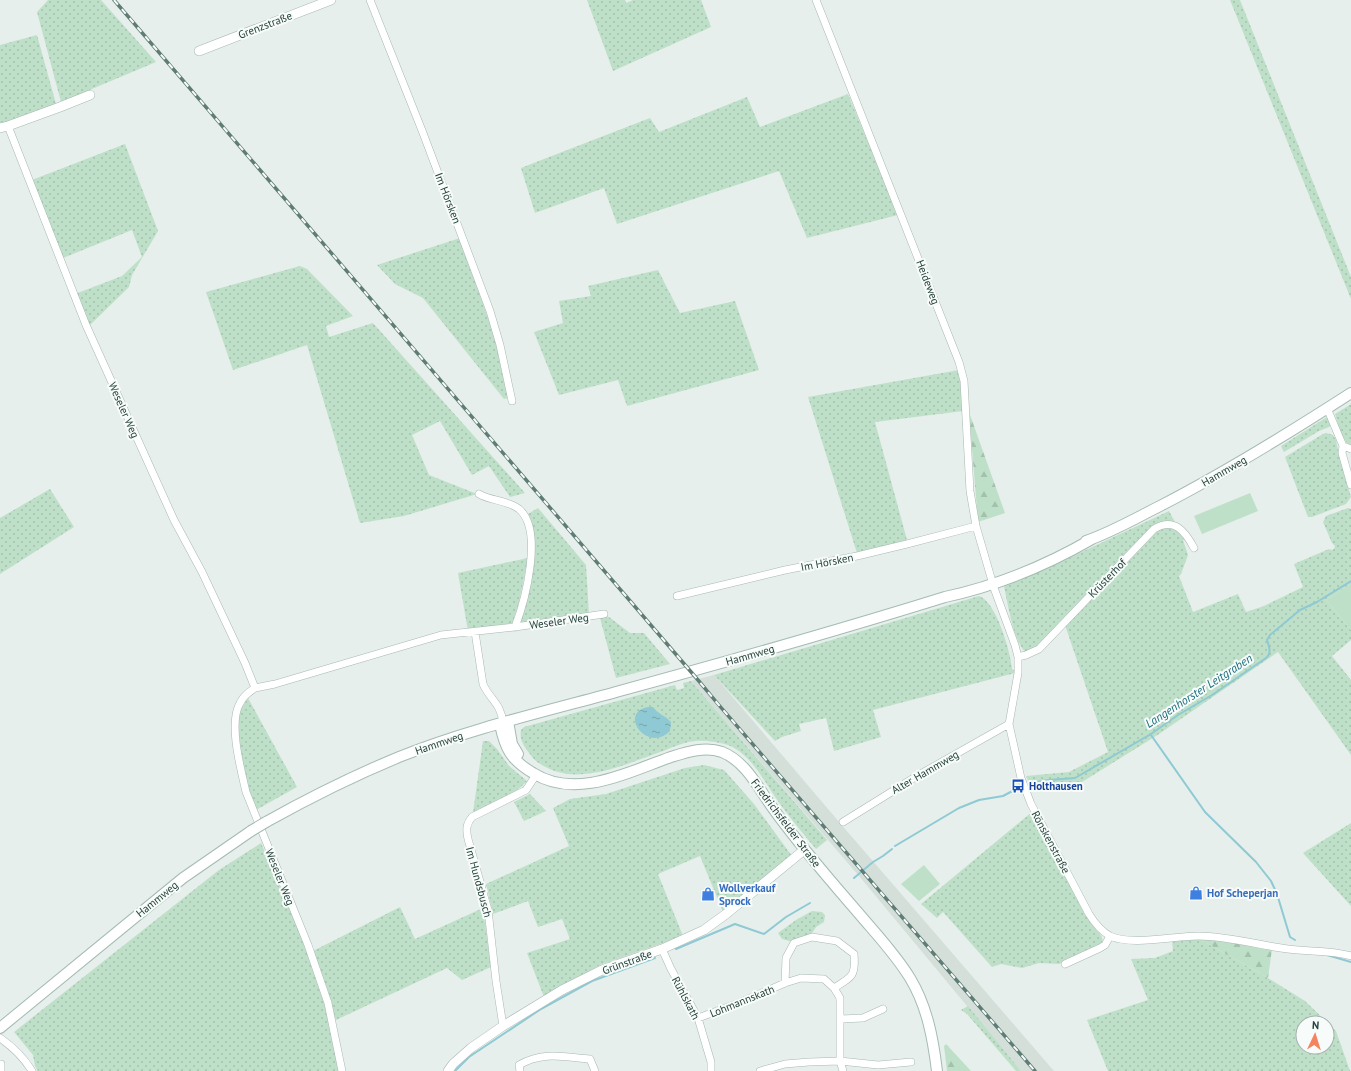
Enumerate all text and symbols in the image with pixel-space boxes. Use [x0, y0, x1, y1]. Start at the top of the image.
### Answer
street label: Grenzstraße [236, 8, 294, 42]
street label: Im Hörsken [432, 171, 464, 225]
street label: Heideweg [913, 258, 943, 306]
street label: Weseler Weg [105, 380, 143, 440]
street label: Hammweg [1199, 452, 1249, 490]
street label: Im Hörsken [799, 550, 855, 574]
street label: Krüsterhof [1085, 555, 1129, 600]
street label: Weseler Weg [528, 610, 590, 632]
street label: Hammweg [724, 641, 776, 669]
water label: Langenhorster Leitgraben [1142, 650, 1255, 731]
street label: Hammweg [413, 728, 465, 758]
street label: Alter Hammweg [889, 747, 961, 797]
street label: Friedrichsfelder Straße [748, 776, 824, 870]
bus stop icon: Holthausen [1010, 778, 1026, 794]
place label: Holthausen [1029, 779, 1083, 793]
street label: Rönskenstraße [1029, 808, 1074, 876]
street label: Im Hundsbusch [463, 845, 495, 919]
street label: Weseler Weg [262, 847, 298, 907]
street label: Hammweg [133, 878, 181, 920]
place label: Wollverkauf Sprock [719, 881, 777, 908]
shop icon: Hof Scheperjan [1188, 885, 1204, 901]
shop icon: Wollverkauf Sprock [700, 886, 716, 902]
place label: Hof Scheperjan [1207, 886, 1278, 900]
street label: Grünstraße [600, 946, 654, 977]
street label: Rühlskath [669, 974, 703, 1022]
street label: Lohmannskath [708, 982, 776, 1020]
north arrow [1295, 1015, 1335, 1055]
text: N [1312, 1018, 1320, 1032]

